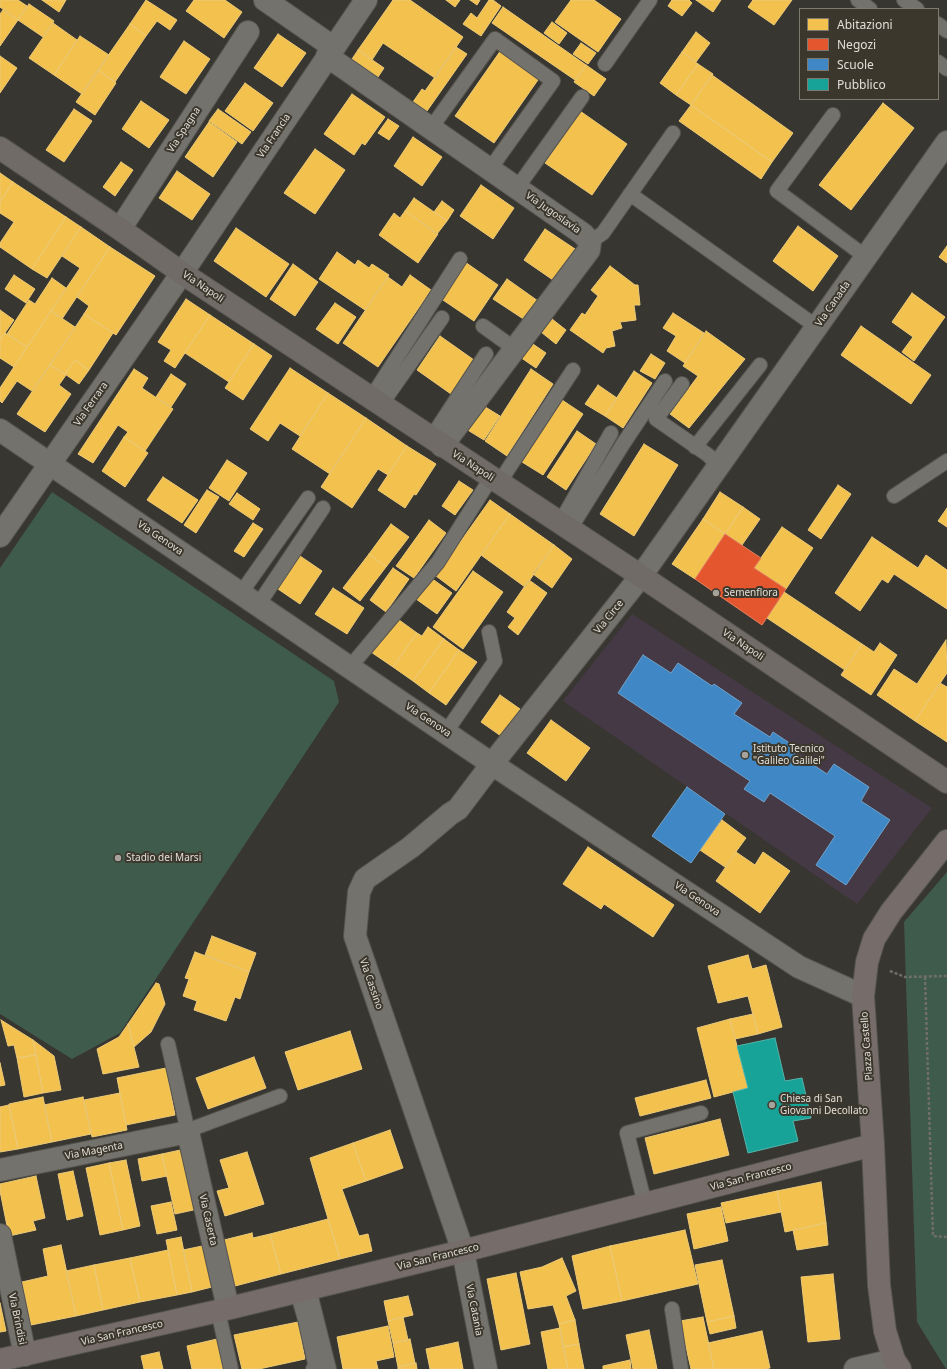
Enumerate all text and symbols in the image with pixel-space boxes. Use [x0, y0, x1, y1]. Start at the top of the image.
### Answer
legend [799, 8, 939, 100]
text: Abitazioni [837, 16, 893, 33]
text: Negozi [837, 36, 876, 53]
text: Scuole [837, 56, 874, 73]
text: Pubblico [837, 76, 886, 93]
street label: Via Spagna [165, 105, 203, 155]
street label: Via Francia [255, 112, 293, 160]
street label: Via Jugoslavia [523, 190, 583, 236]
street label: Via Napoli [180, 269, 226, 305]
street label: Via Canada [813, 279, 853, 329]
street label: Via Ferrara [72, 380, 110, 428]
street label: Via Napoli [450, 448, 496, 484]
street label: Via Genova [135, 518, 185, 558]
place label: Semenflora [724, 587, 778, 599]
marker: Semenflora [711, 588, 721, 598]
street label: Via Circe [592, 598, 626, 636]
street label: Via Napoli [720, 627, 766, 663]
street label: Via Genova [403, 700, 453, 740]
place label: Istituto Tecnico "Galileo Galilei" [753, 743, 825, 766]
marker: Istituto Tecnico "Galileo Galilei" [740, 750, 750, 760]
place label: Stadio dei Marsi [126, 852, 201, 864]
marker: Stadio dei Marsi [113, 853, 123, 863]
street label: Via Genova [672, 879, 722, 919]
street label: Via Cassino [357, 957, 385, 1011]
street label: Piazza Castello [859, 1011, 875, 1081]
place label: Chiesa di San Giovanni Decollato [780, 1093, 868, 1116]
marker: Chiesa di San Giovanni Decollato [767, 1100, 777, 1110]
street label: Via Magenta [64, 1140, 124, 1162]
street label: Via San Francesco [709, 1160, 793, 1194]
street label: Via Caserta [196, 1193, 220, 1247]
street label: Via San Francesco [396, 1241, 480, 1273]
street label: Via Catania [463, 1283, 485, 1337]
street label: Via Brindisi [6, 1292, 28, 1346]
street label: Via San Francesco [80, 1318, 164, 1348]

